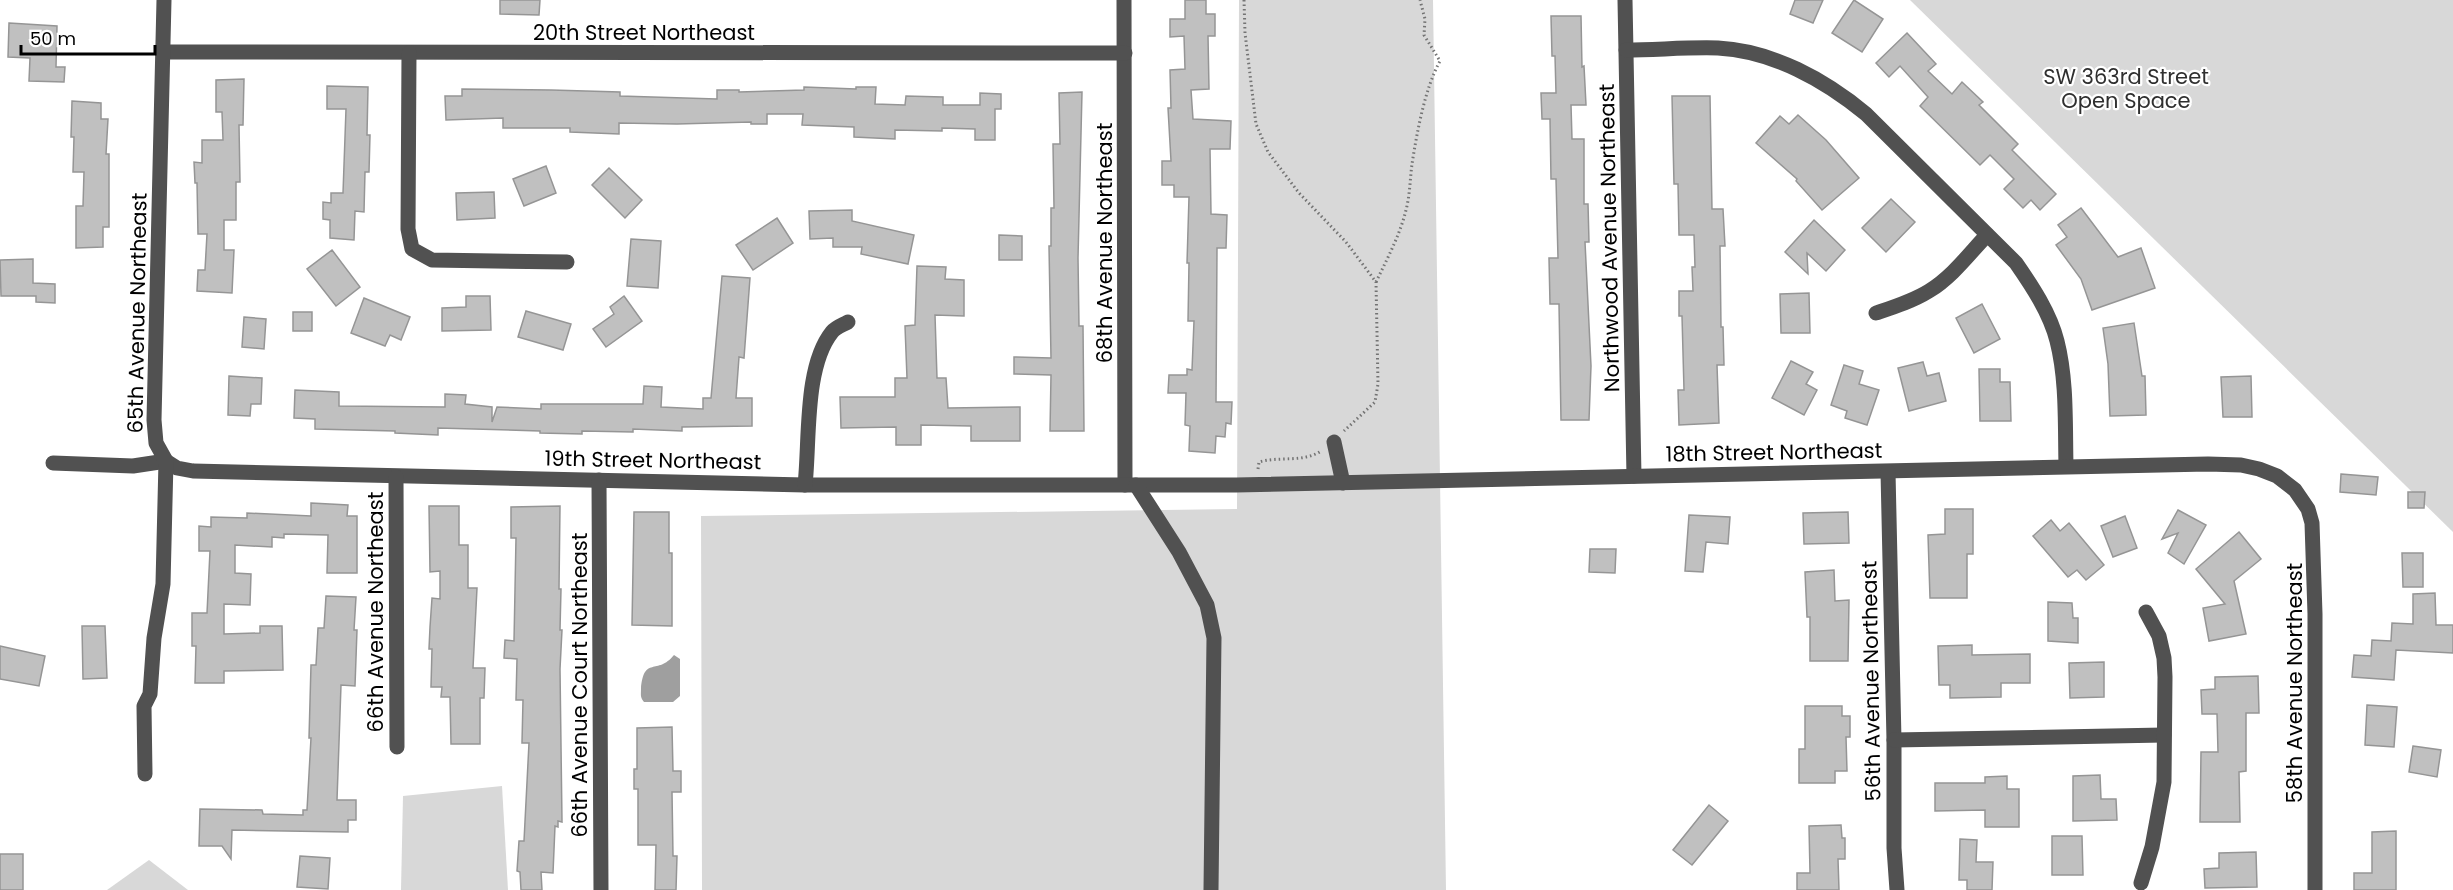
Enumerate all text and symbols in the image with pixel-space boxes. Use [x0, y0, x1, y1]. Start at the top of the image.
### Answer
scale bar [21, 18, 154, 56]
street label: 20th Street Northeast [533, 18, 755, 47]
text: 50 m [30, 26, 76, 51]
park label: SW 363rd Street Open Space [2043, 62, 2209, 115]
street label: Northwood Avenue Northeast [1592, 84, 1626, 392]
street label: 68th Avenue Northeast [1090, 123, 1119, 363]
street label: 65th Avenue Northeast [120, 192, 154, 434]
street label: 18th Street Northeast [1665, 436, 1883, 468]
street label: 19th Street Northeast [544, 444, 762, 476]
street label: 66th Avenue Northeast [361, 492, 390, 732]
street label: 66th Avenue Court Northeast [565, 533, 594, 837]
street label: 56th Avenue Northeast [1854, 560, 1888, 802]
street label: 58th Avenue Northeast [2280, 563, 2309, 803]

